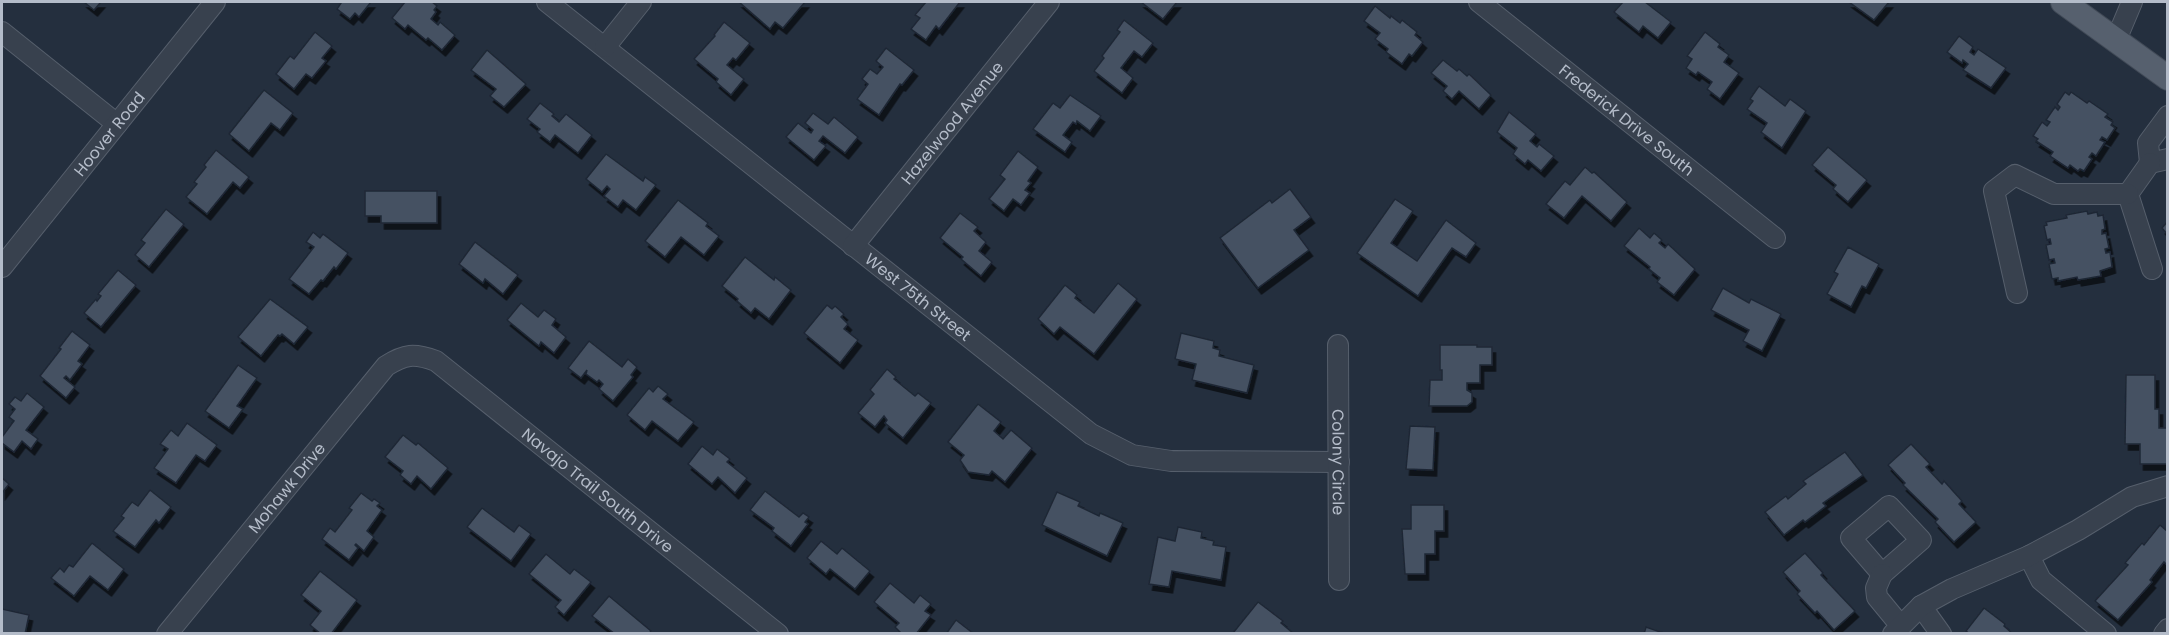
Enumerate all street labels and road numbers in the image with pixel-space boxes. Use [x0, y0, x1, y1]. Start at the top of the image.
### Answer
street label: Hazelwood Avenue [895, 56, 1009, 189]
street label: Frederick Drive South [1554, 59, 1699, 181]
street label: Hoover Road [68, 87, 150, 181]
street label: West 75th Street [860, 247, 976, 346]
street label: Colony Circle [1327, 409, 1350, 515]
street label: Navajo Trail South Drive [517, 422, 679, 558]
street label: Mohawk Drive [243, 437, 331, 538]

